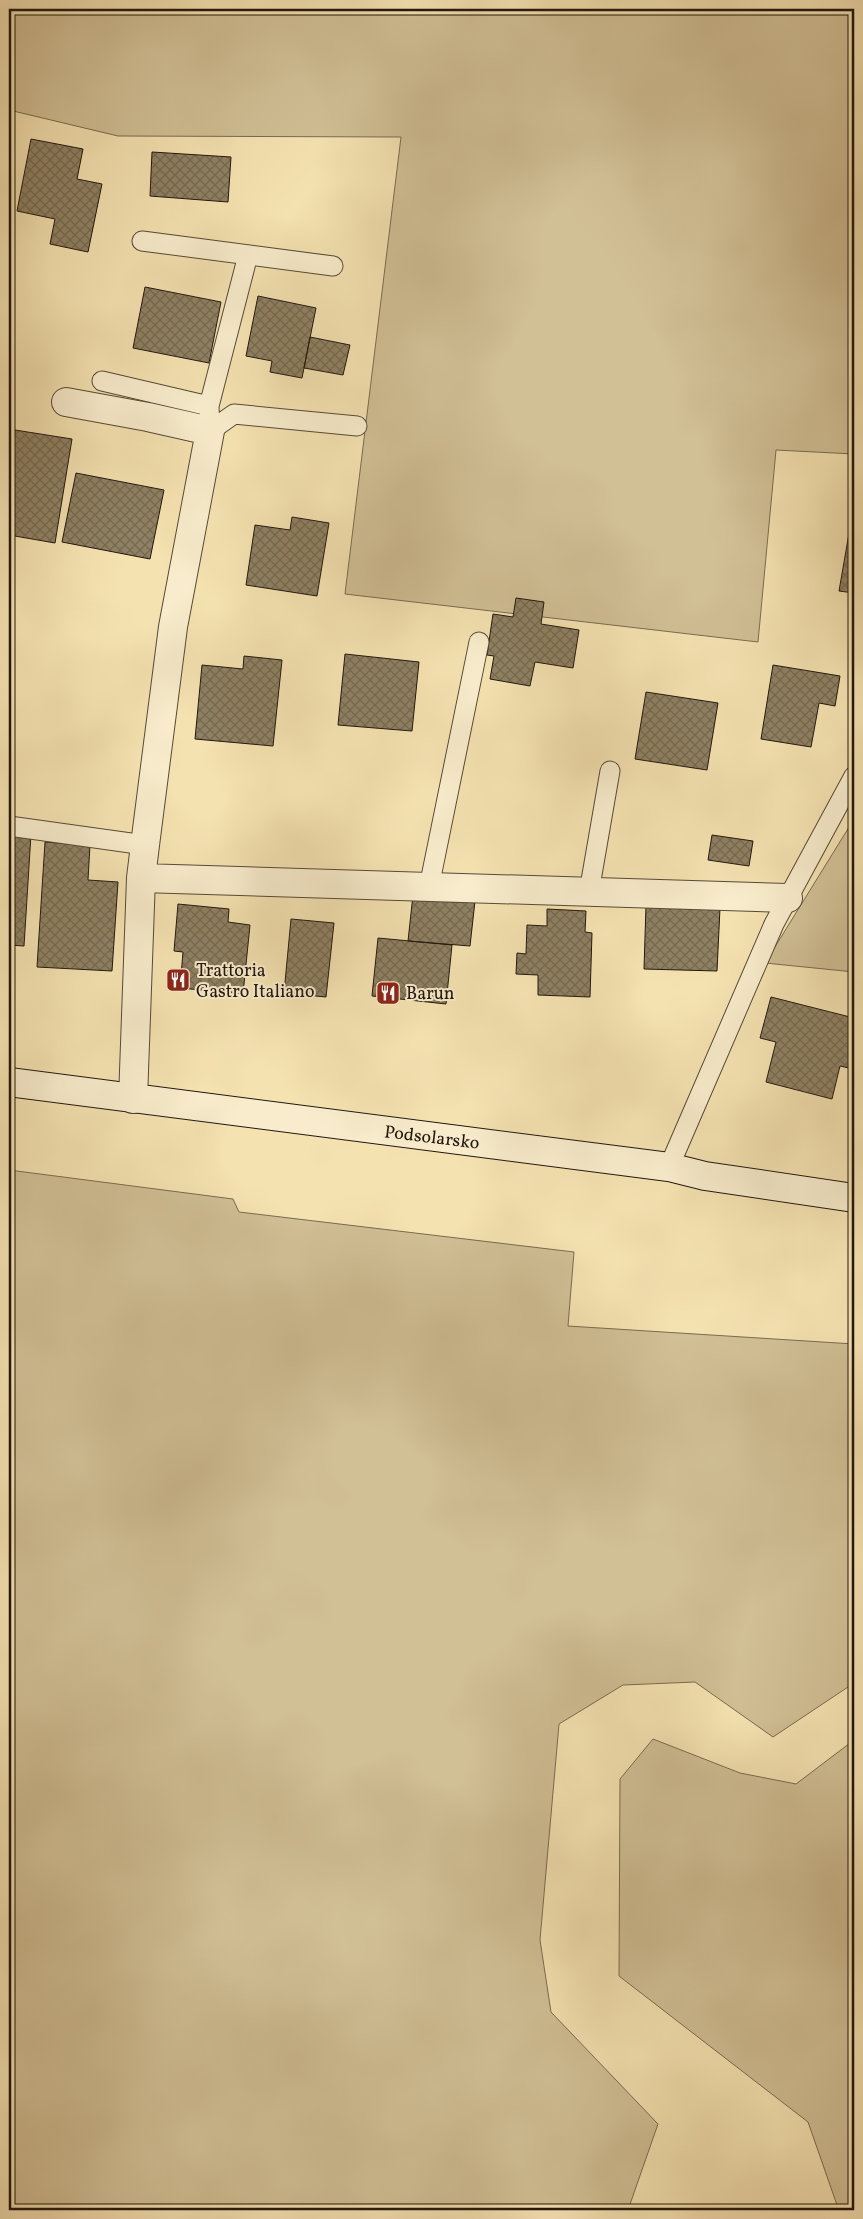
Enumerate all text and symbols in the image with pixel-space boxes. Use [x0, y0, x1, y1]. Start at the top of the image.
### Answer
place label: Trattoria Gastro Italiano [196, 959, 315, 1005]
restaurant icon: Trattoria Gastro Italiano [165, 967, 191, 993]
restaurant icon: Barun [375, 980, 401, 1006]
place label: Barun [406, 982, 455, 1007]
street label: Podsolarsko [383, 1120, 481, 1157]

